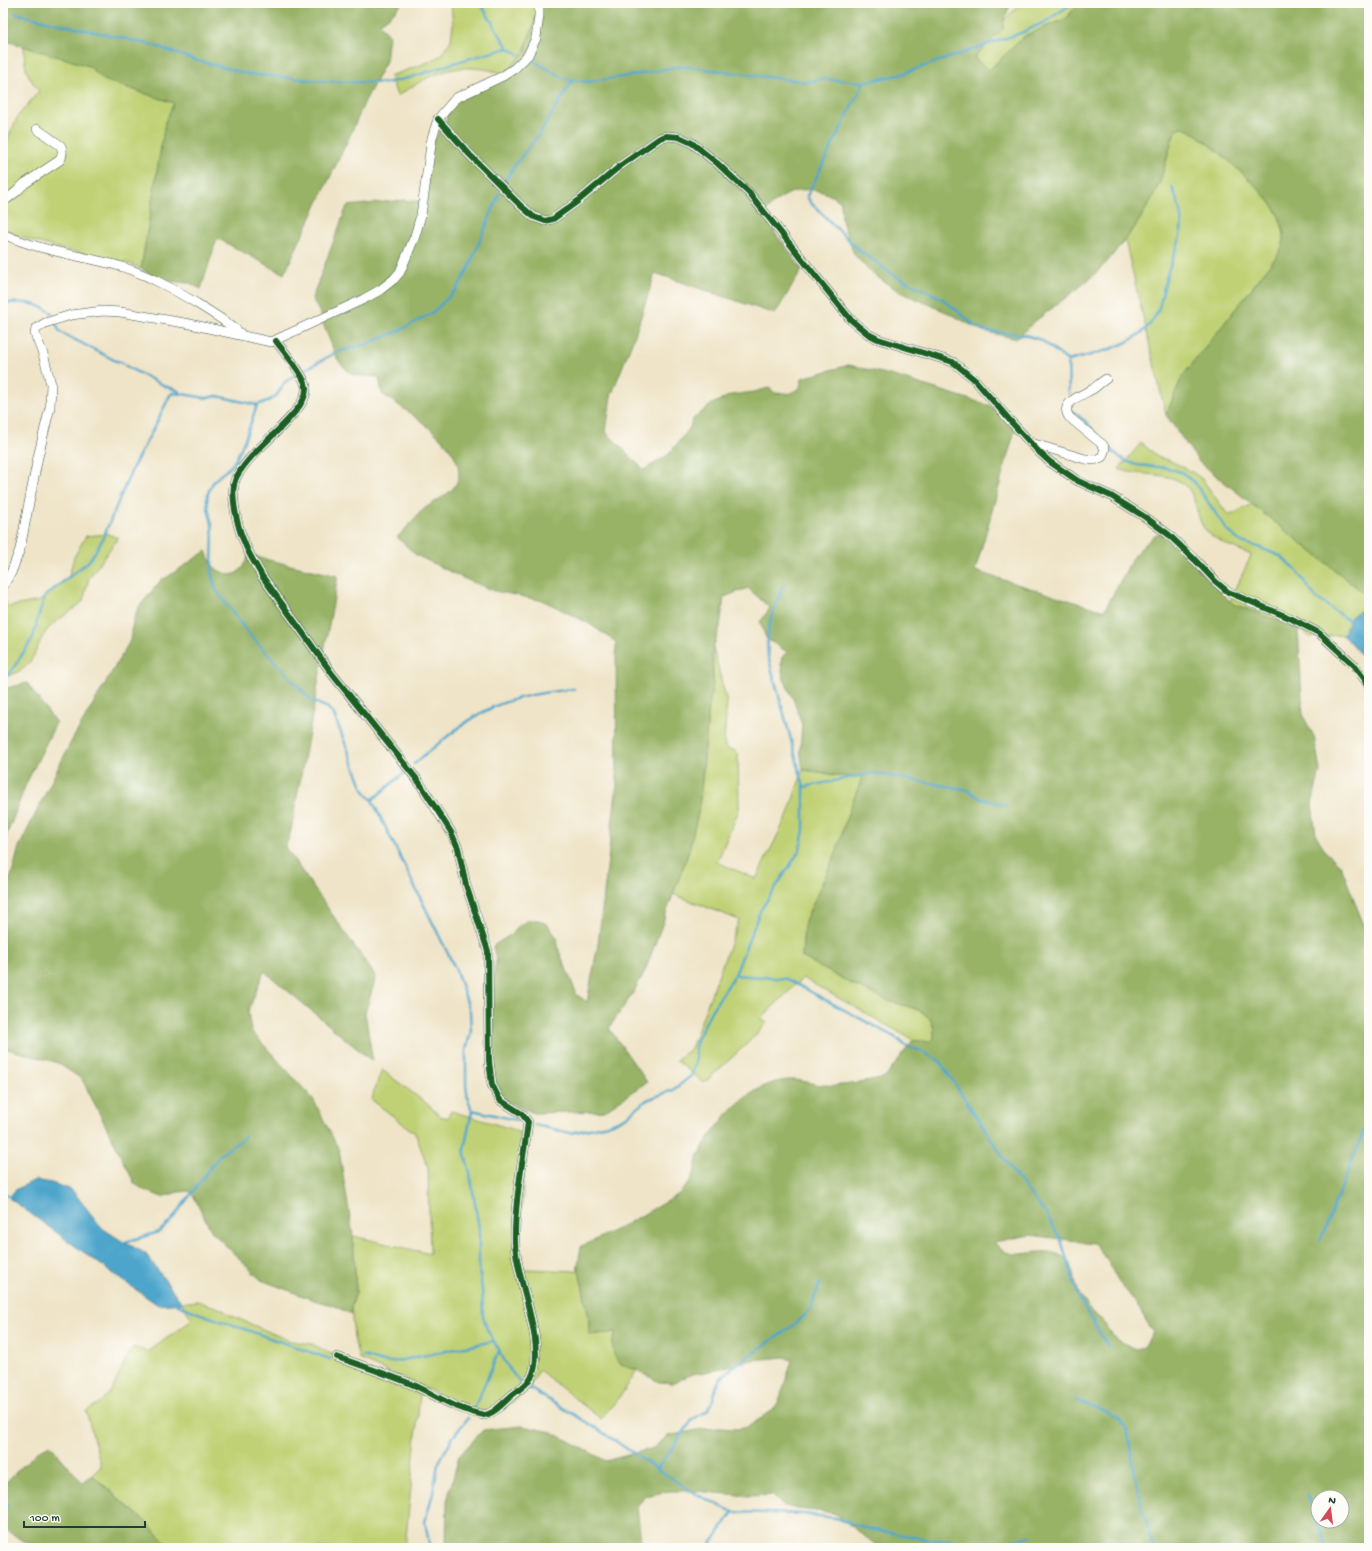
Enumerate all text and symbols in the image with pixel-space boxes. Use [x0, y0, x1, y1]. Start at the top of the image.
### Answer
north arrow [1310, 1489, 1350, 1529]
text: N [1327, 1495, 1337, 1508]
scale bar [24, 1503, 145, 1529]
text: 100 m [29, 1512, 60, 1526]

